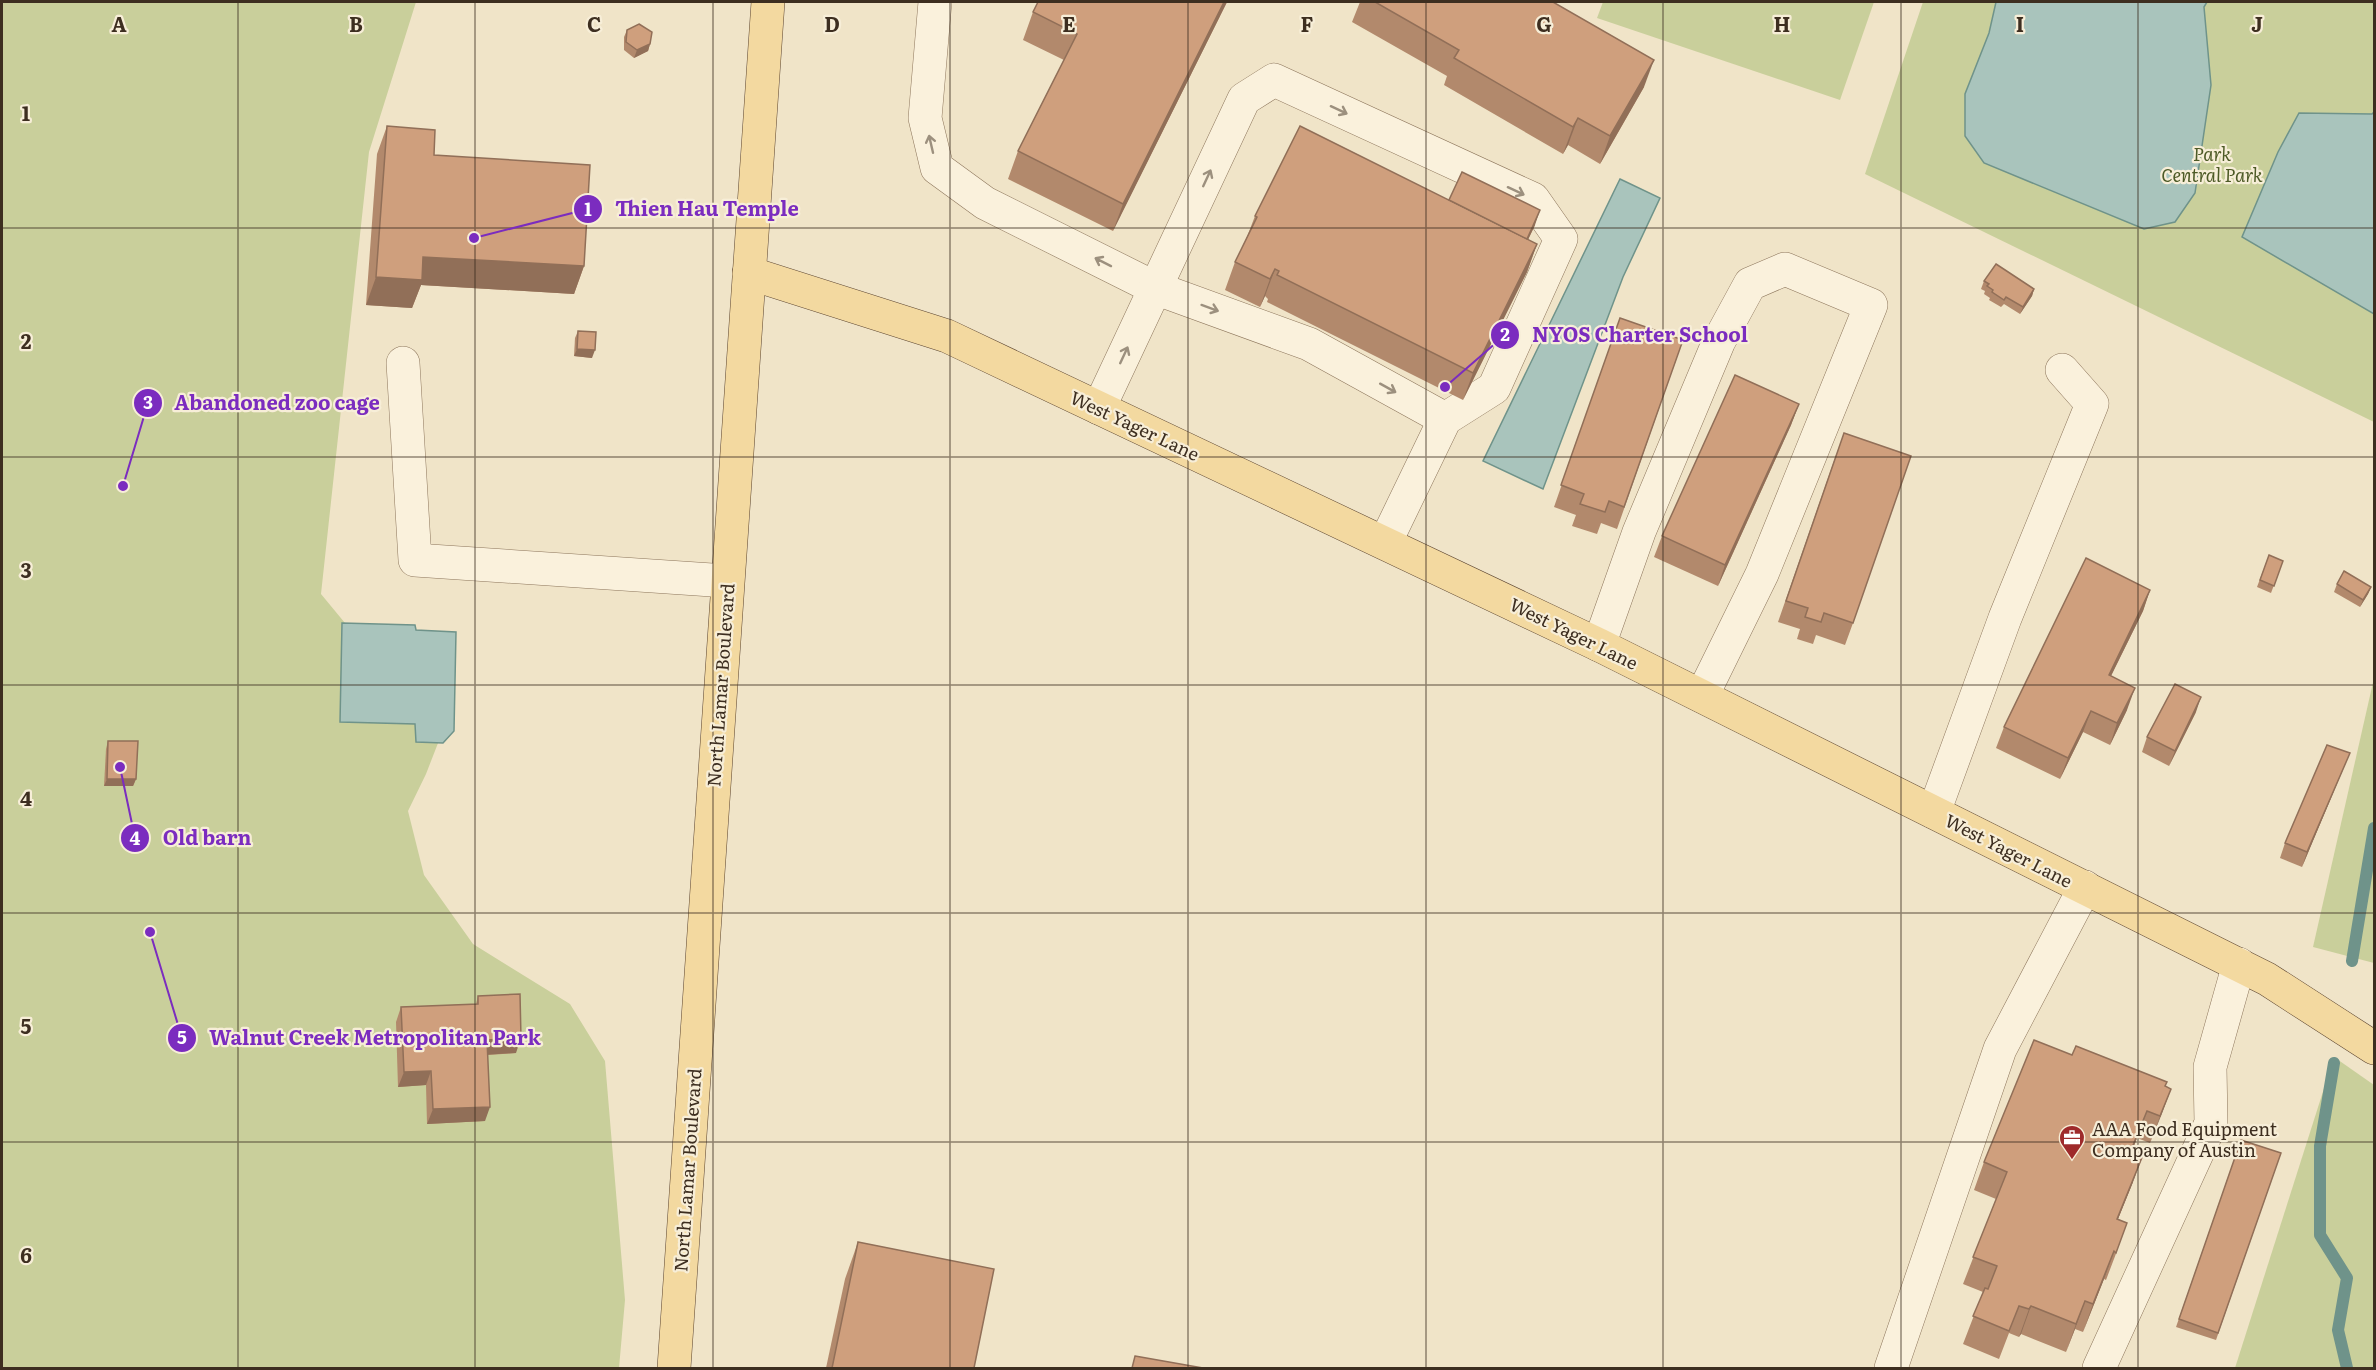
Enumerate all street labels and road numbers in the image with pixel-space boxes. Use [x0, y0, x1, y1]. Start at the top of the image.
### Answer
street label: West Yager Lane [1066, 383, 1204, 467]
street label: North Lamar Boulevard [699, 582, 741, 788]
street label: West Yager Lane [1505, 590, 1643, 676]
street label: West Yager Lane [1941, 806, 2077, 894]
street label: North Lamar Boulevard [666, 1067, 708, 1273]

